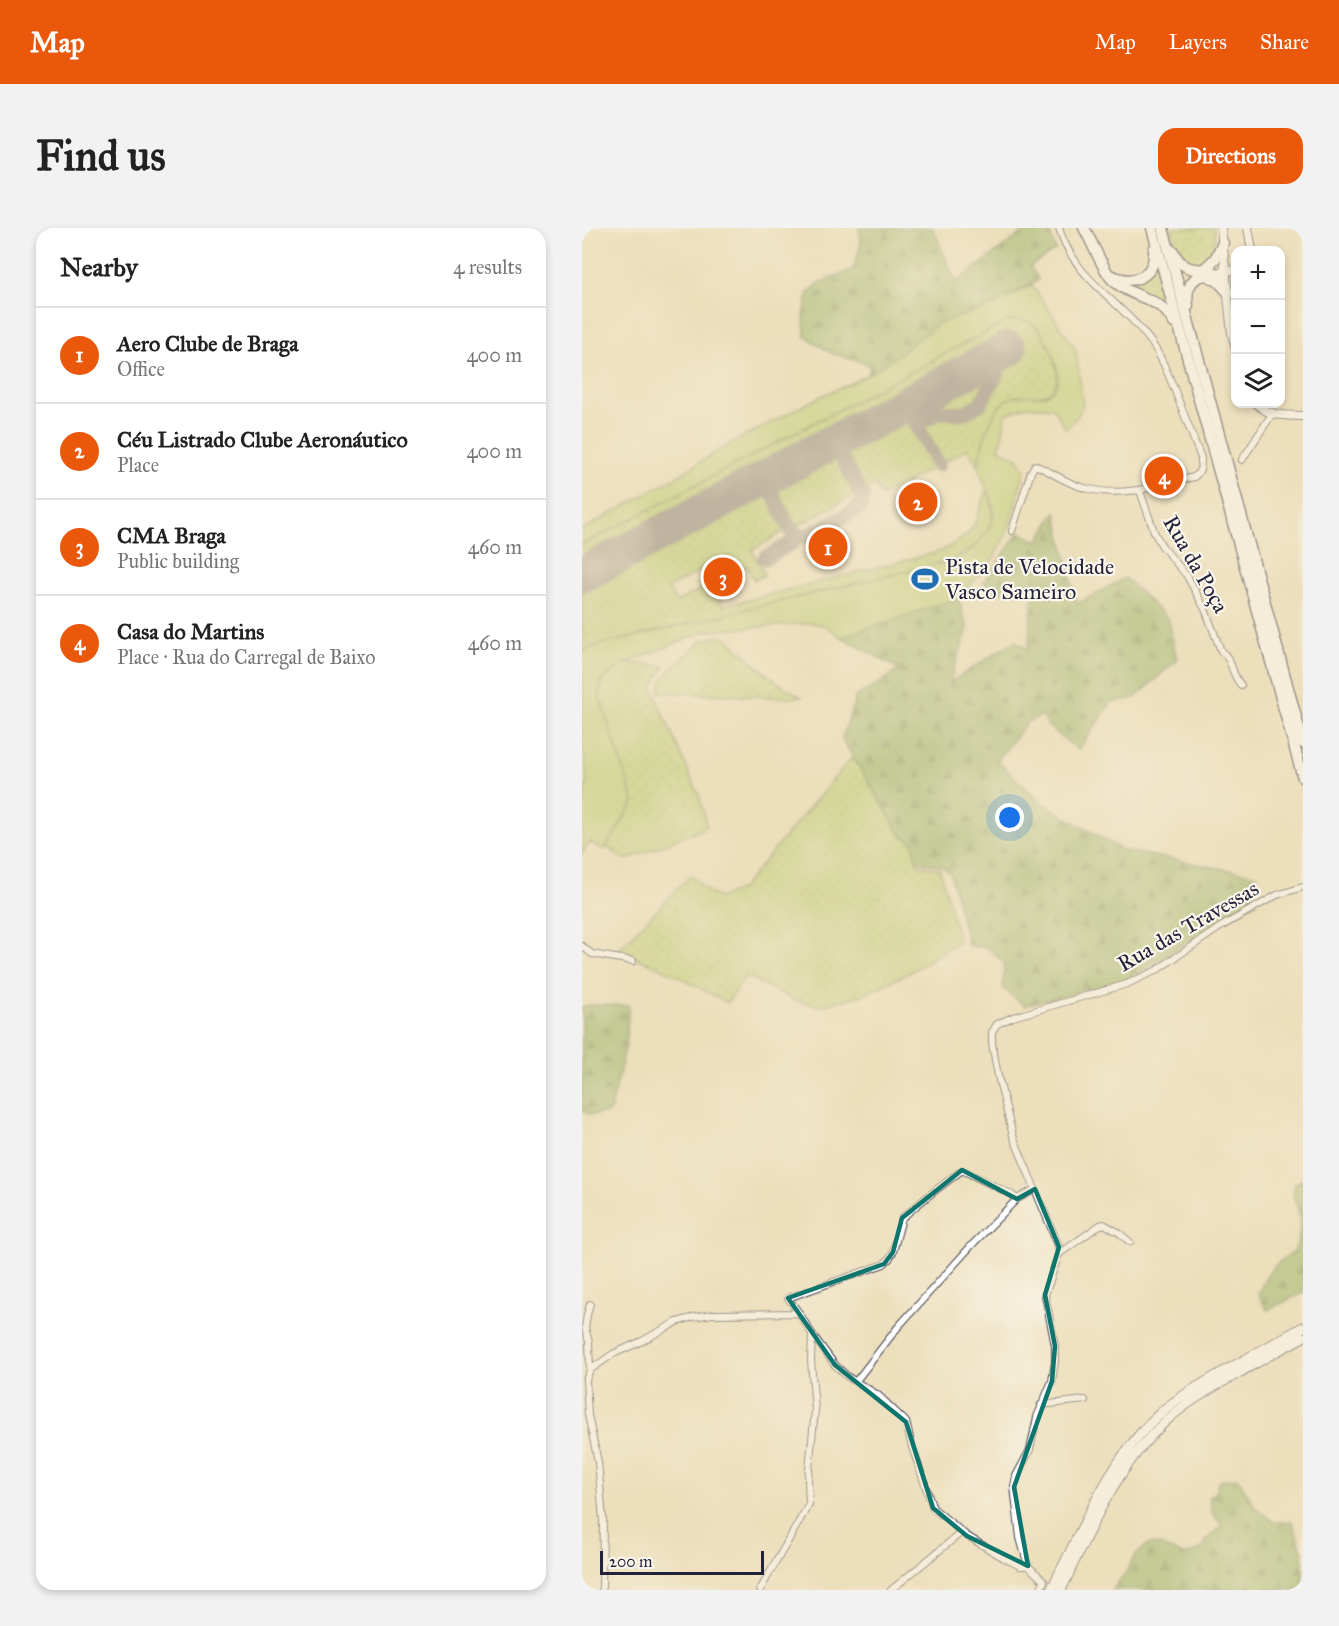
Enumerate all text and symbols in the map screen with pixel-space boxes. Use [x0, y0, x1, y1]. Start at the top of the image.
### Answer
text: Map [30, 25, 85, 60]
text: Map [1095, 29, 1136, 55]
text: Layers [1169, 29, 1227, 55]
text: Share [1260, 29, 1309, 55]
button: Directions [1158, 128, 1303, 184]
text: Find us [36, 130, 166, 182]
map controls [1231, 246, 1285, 408]
button: + [1231, 246, 1285, 300]
text: Nearby [60, 251, 138, 283]
text: 4 results [453, 255, 522, 279]
button: − [1231, 300, 1285, 354]
text: Aero Clube de Braga [117, 330, 299, 357]
text: 1 [76, 343, 83, 367]
text: 400 m [466, 343, 522, 367]
button: layers [1231, 354, 1285, 408]
text: Office [117, 357, 165, 381]
text: Céu Listrado Clube Aeronáutico [117, 426, 408, 453]
text: 2 [75, 439, 84, 463]
text: 400 m [466, 439, 522, 463]
text: Place [117, 453, 159, 477]
pin: 4 [1144, 454, 1184, 498]
pin: 2 [898, 480, 938, 524]
street label: Rua da Poça [1157, 510, 1235, 618]
text: CMA Braga [117, 522, 226, 549]
pin: 1 [808, 524, 848, 570]
text: 3 [76, 535, 84, 559]
text: 460 m [468, 535, 522, 559]
text: Public building [117, 549, 239, 573]
place label: Pista de Velocidade Vasco Sameiro [944, 553, 1114, 605]
pin: 3 [704, 554, 742, 600]
sports icon: Pista de Velocidade Vasco Sameiro [910, 564, 940, 594]
text: Casa do Martins [117, 618, 264, 645]
text: 4 [74, 631, 85, 655]
text: 460 m [468, 631, 522, 655]
text: Place · Rua do Carregal de Baixo [117, 645, 375, 669]
your location [995, 803, 1024, 832]
street label: Rua das Travessas [1112, 875, 1264, 977]
scale bar [600, 1548, 764, 1576]
text: 200 m [609, 1552, 652, 1571]

